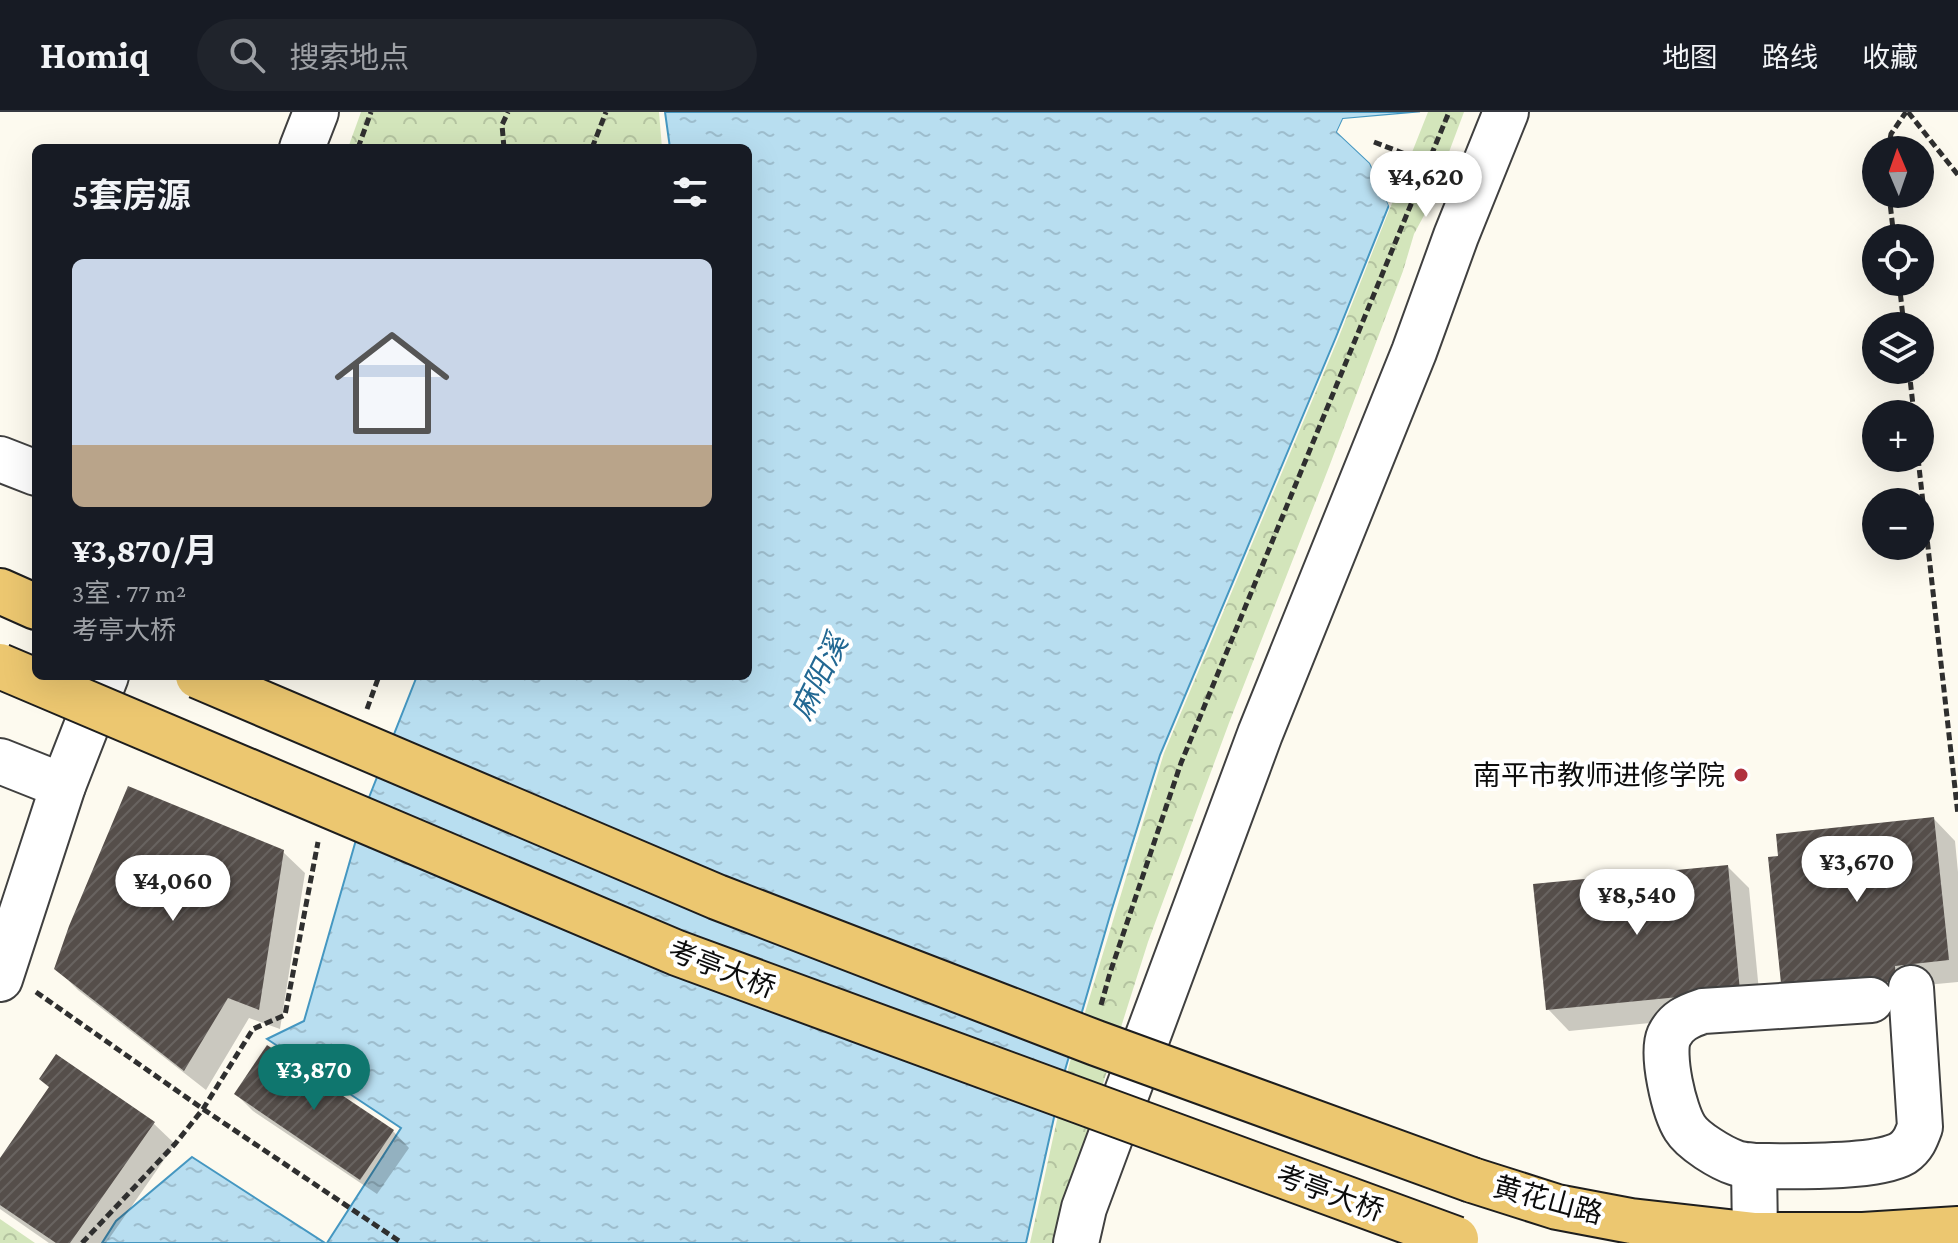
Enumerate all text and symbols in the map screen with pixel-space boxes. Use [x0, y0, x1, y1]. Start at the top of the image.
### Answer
search box [197, 19, 757, 91]
icon: search [225, 33, 269, 77]
text: Homiq [40, 34, 149, 76]
text: 搜索地点 [289, 41, 409, 74]
text: 地图 [1662, 42, 1718, 73]
text: 路线 [1762, 42, 1818, 73]
text: 收藏 [1862, 42, 1918, 73]
north arrow [1862, 136, 1934, 208]
map controls [1862, 136, 1934, 560]
pin: ¥4,620 [1361, 151, 1491, 219]
text: ¥4,620 [1388, 162, 1464, 191]
icon: filters [668, 170, 712, 214]
text: 5套房源 [72, 177, 191, 214]
button: locate [1862, 224, 1934, 296]
icon: home [320, 311, 464, 455]
button: layers [1862, 312, 1934, 384]
button: + [1862, 400, 1934, 472]
button: − [1862, 488, 1934, 560]
text: ¥3,870/月 [72, 532, 218, 569]
text: 3室 · 77 m² [72, 579, 186, 608]
text: 考亭大桥 [72, 616, 176, 645]
water label: 麻阳溪 [784, 627, 855, 725]
place label: 南平市教师进修学院 [1473, 760, 1725, 791]
marker: 南平市教师进修学院 [1732, 766, 1750, 784]
pin: ¥3,670 [1792, 836, 1922, 904]
text: ¥3,670 [1820, 847, 1894, 876]
pin: ¥4,060 [108, 855, 238, 923]
text: ¥4,060 [133, 866, 213, 895]
pin: ¥8,540 [1572, 869, 1702, 937]
text: ¥8,540 [1598, 880, 1676, 909]
street label: 考亭大桥 [664, 934, 780, 1004]
pin: ¥3,870 [249, 1044, 379, 1112]
text: ¥3,870 [276, 1055, 352, 1084]
street label: 考亭大桥 [1272, 1159, 1388, 1227]
street label: 黄花山路 [1490, 1171, 1606, 1229]

